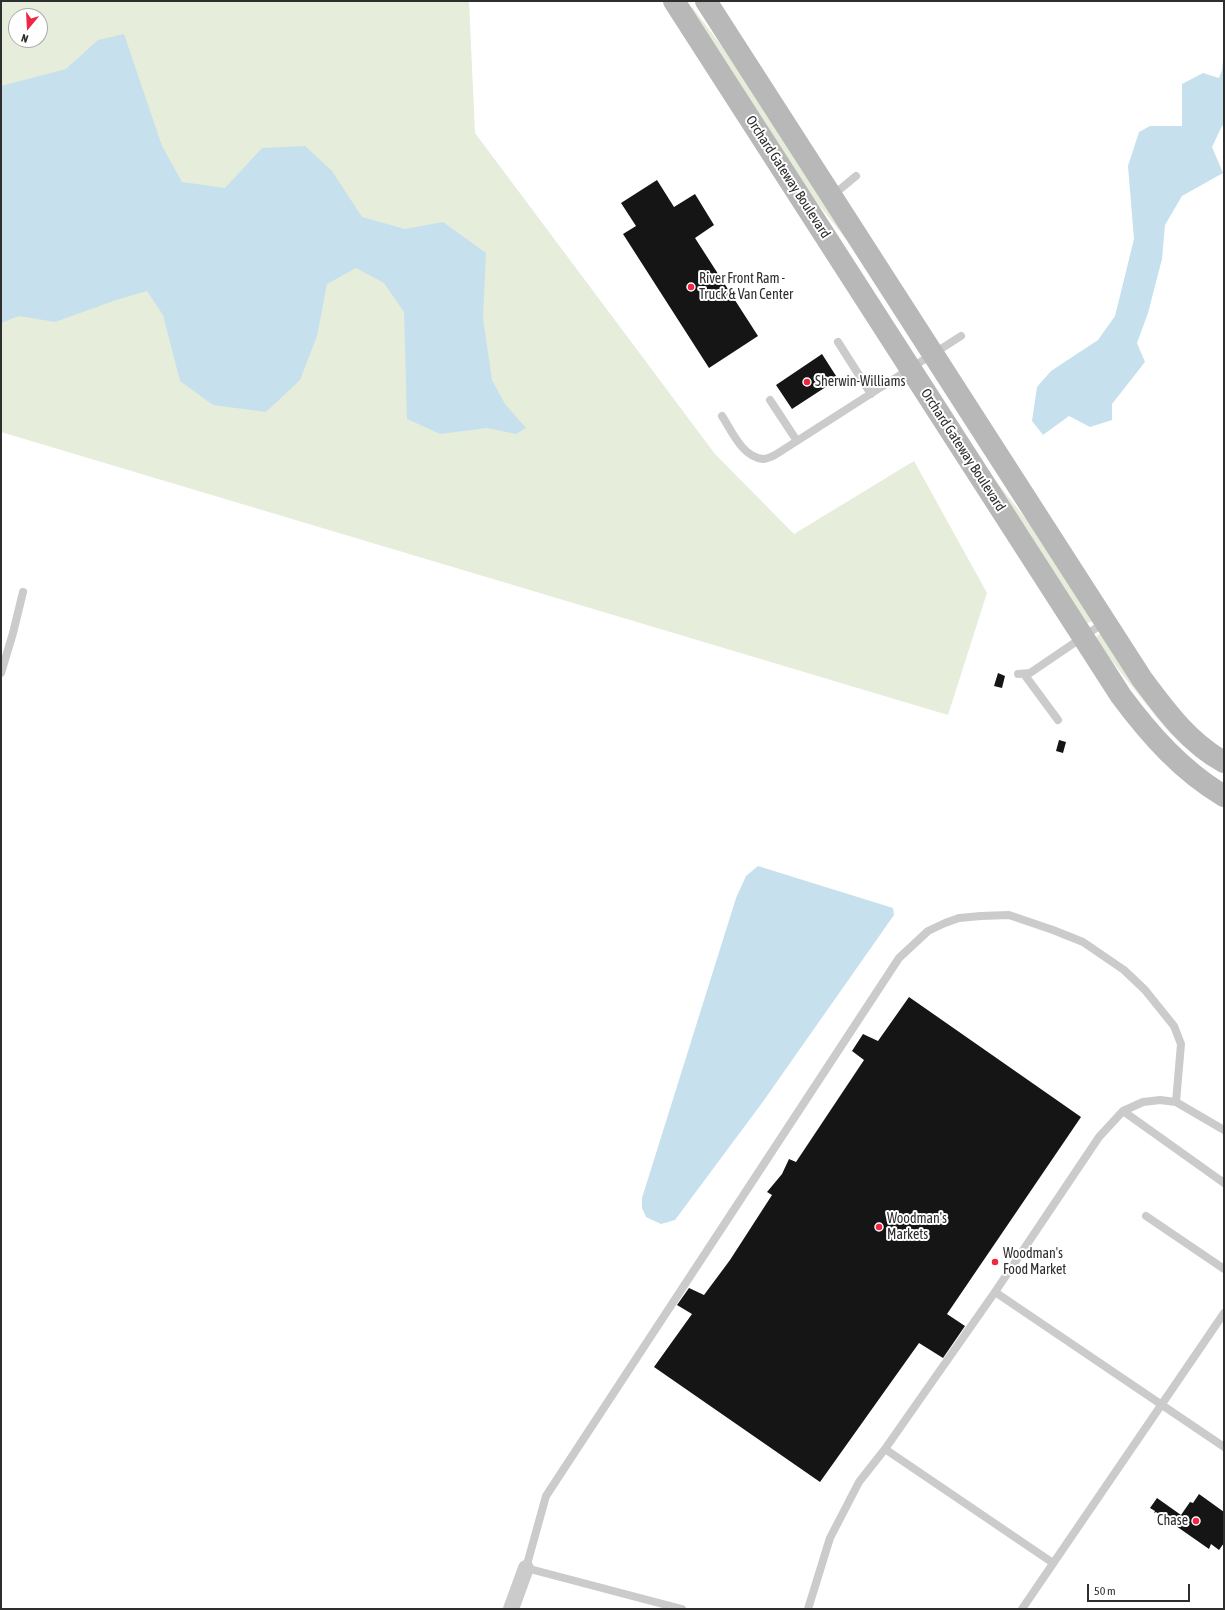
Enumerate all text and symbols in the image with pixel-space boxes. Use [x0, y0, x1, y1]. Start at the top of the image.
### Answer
north arrow [8, 8, 48, 48]
text: N [20, 32, 30, 45]
street label: Orchard Gateway Boulevard [742, 113, 834, 241]
place label: River Front Ram - Truck & Van Center [699, 271, 793, 304]
marker: River Front Ram - Truck & Van Center [686, 282, 696, 292]
place label: Sherwin-Williams [815, 374, 906, 390]
marker: Sherwin-Williams [802, 377, 812, 387]
street label: Orchard Gateway Boulevard [917, 386, 1009, 514]
place label: Woodman's Markets [887, 1211, 947, 1244]
marker: Woodman's Markets [874, 1222, 884, 1232]
place label: Woodman's Food Market [1003, 1246, 1066, 1278]
marker: Woodman's Food Market [990, 1257, 1000, 1267]
place label: Chase [1157, 1513, 1188, 1529]
marker: Chase [1191, 1516, 1201, 1526]
scale bar [1089, 1576, 1192, 1602]
text: 50 m [1094, 1584, 1116, 1598]

